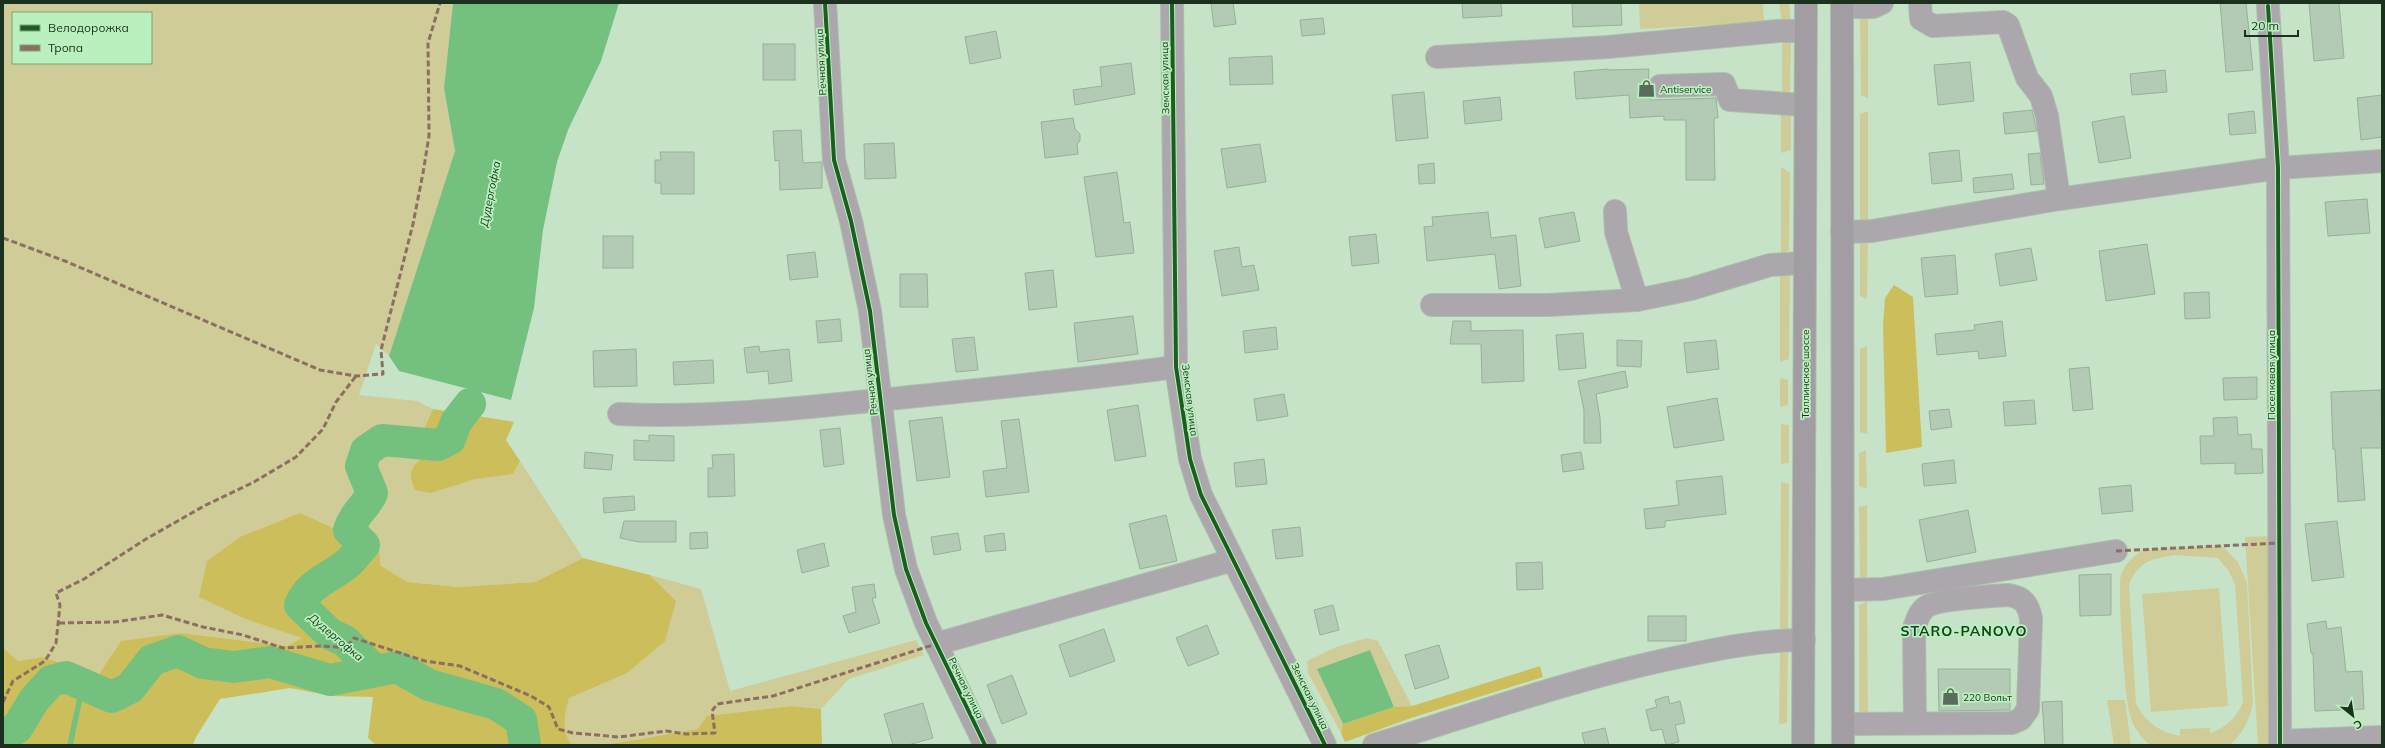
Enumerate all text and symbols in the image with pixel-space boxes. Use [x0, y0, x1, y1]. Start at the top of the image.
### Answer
legend [12, 12, 152, 64]
scale bar [2245, 12, 2298, 38]
text: 20 m [2251, 18, 2279, 33]
text: Велодорожка [48, 20, 129, 35]
street label: Речная улица [813, 28, 829, 96]
text: Тропа [48, 40, 83, 55]
street label: Земская улица [1158, 42, 1172, 114]
shop icon: Antiservice [1637, 79, 1657, 99]
place label: Antiservice [1660, 83, 1711, 96]
water label: Дудергофка [477, 160, 503, 229]
street label: Таллинское шоссе [1799, 329, 1812, 419]
street label: Поселковая улица [2265, 330, 2278, 420]
street label: Речная улица [859, 348, 881, 416]
street label: Земская улица [1179, 363, 1201, 437]
water label: Дудергофка [305, 610, 366, 664]
district label: STARO-PANOVO [1901, 622, 2027, 640]
street label: Речная улица [946, 655, 986, 721]
street label: Земская улица [1288, 661, 1332, 731]
shop icon: 220 Вольт [1940, 687, 1960, 707]
place label: 220 Вольт [1963, 691, 2012, 704]
north arrow [2333, 696, 2373, 736]
text: С [2351, 717, 2365, 733]

